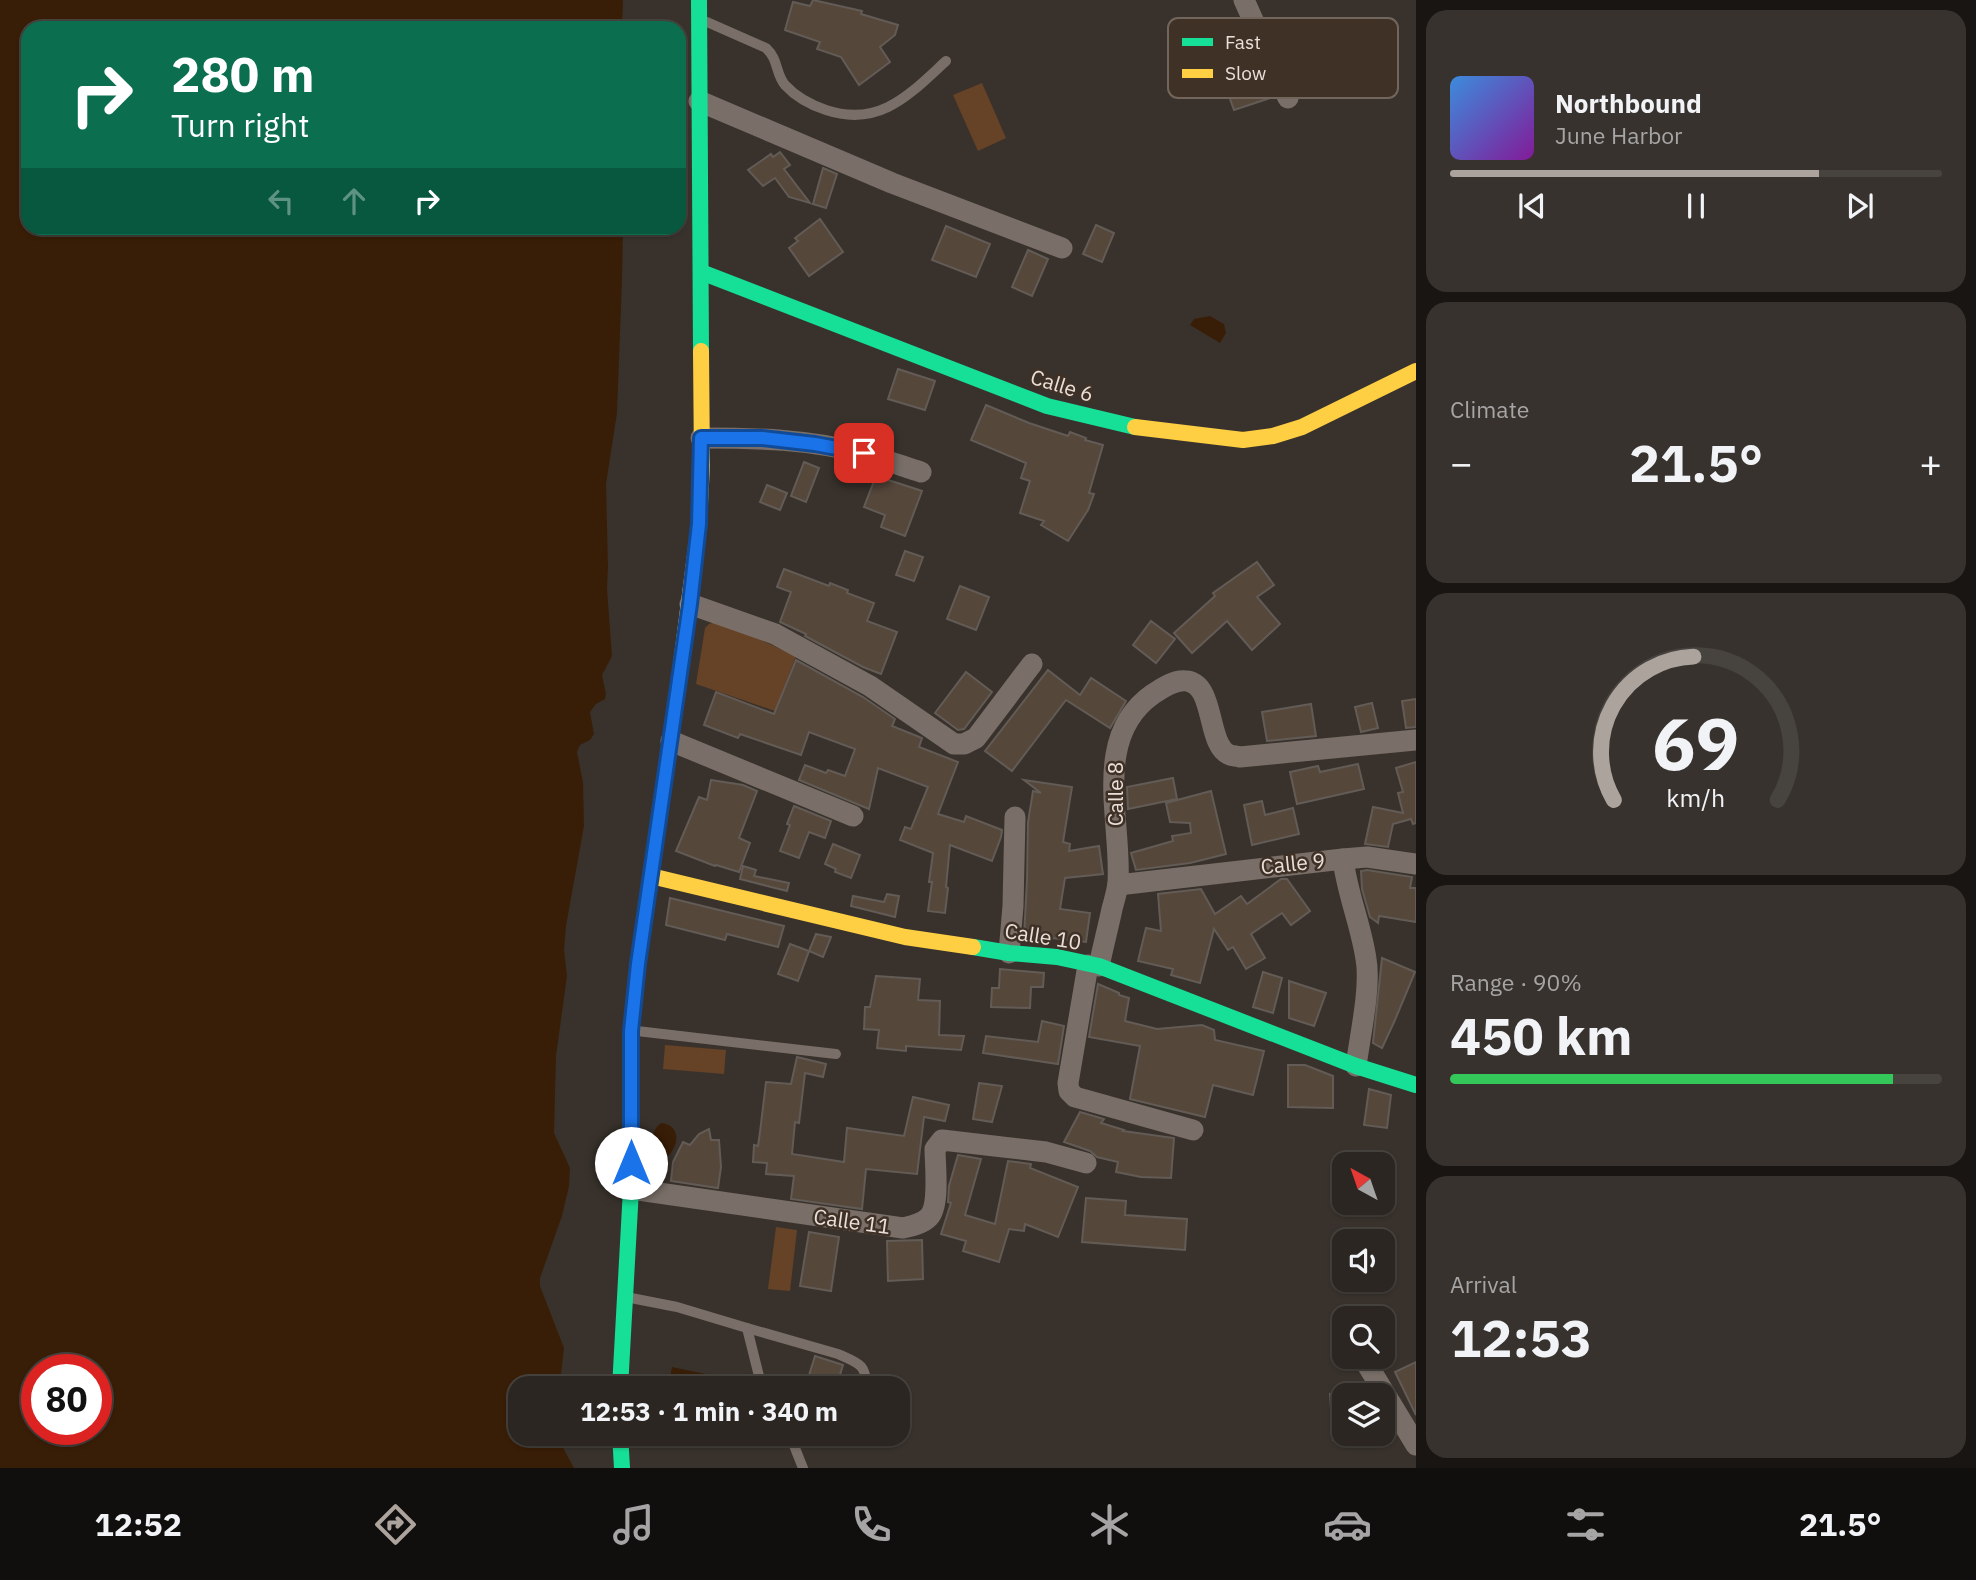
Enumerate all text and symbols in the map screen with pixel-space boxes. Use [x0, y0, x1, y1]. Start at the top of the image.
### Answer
legend [1168, 18, 1398, 98]
text: Fast [1225, 30, 1261, 54]
text: 280 m [171, 42, 315, 105]
icon: right [56, 49, 147, 140]
text: Slow [1225, 61, 1266, 85]
text: Northbound [1555, 86, 1702, 120]
text: Turn right [171, 104, 309, 146]
text: June Harbor [1555, 120, 1683, 150]
icon: left [262, 182, 300, 220]
icon: ahead [335, 182, 373, 220]
icon: right [408, 182, 446, 220]
icon: previous [1513, 187, 1551, 225]
icon: pause [1677, 187, 1715, 225]
icon: next [1841, 187, 1879, 225]
street label: Calle 6 [1027, 362, 1097, 408]
text: Climate [1450, 394, 1529, 424]
pin [834, 423, 894, 483]
text: 21.5° [1629, 429, 1763, 496]
icon: arrive [845, 434, 883, 472]
text: − [1450, 438, 1473, 487]
text: + [1919, 438, 1942, 487]
text: 69 [1652, 695, 1740, 790]
street label: Calle 8 [1101, 762, 1129, 826]
text: km/h [1667, 781, 1725, 814]
street label: Calle 9 [1259, 846, 1327, 880]
street label: Calle 10 [1003, 916, 1084, 956]
text: Range · 90% [1450, 967, 1582, 997]
text: 450 km [1450, 1002, 1632, 1069]
position arrow [594, 1126, 668, 1200]
north arrow [1332, 1152, 1395, 1214]
map controls [1332, 1152, 1395, 1446]
street label: Calle 11 [812, 1202, 892, 1240]
button: sound [1332, 1229, 1395, 1292]
text: Arrival [1450, 1269, 1517, 1299]
text: 12:53 [1450, 1304, 1592, 1371]
button: search [1332, 1306, 1395, 1369]
speed limit sign: 80 [21, 1354, 112, 1445]
button: layers [1332, 1383, 1395, 1446]
text: 12:53 · 1 min · 340 m [580, 1394, 838, 1428]
icon: directions [371, 1500, 420, 1549]
icon: music [609, 1500, 658, 1549]
icon: phone [847, 1500, 896, 1549]
icon: climate [1085, 1500, 1134, 1549]
icon: car [1323, 1500, 1372, 1549]
icon: filters [1561, 1500, 1610, 1549]
text: 12:52 [95, 1503, 182, 1545]
text: 21.5° [1799, 1503, 1881, 1545]

